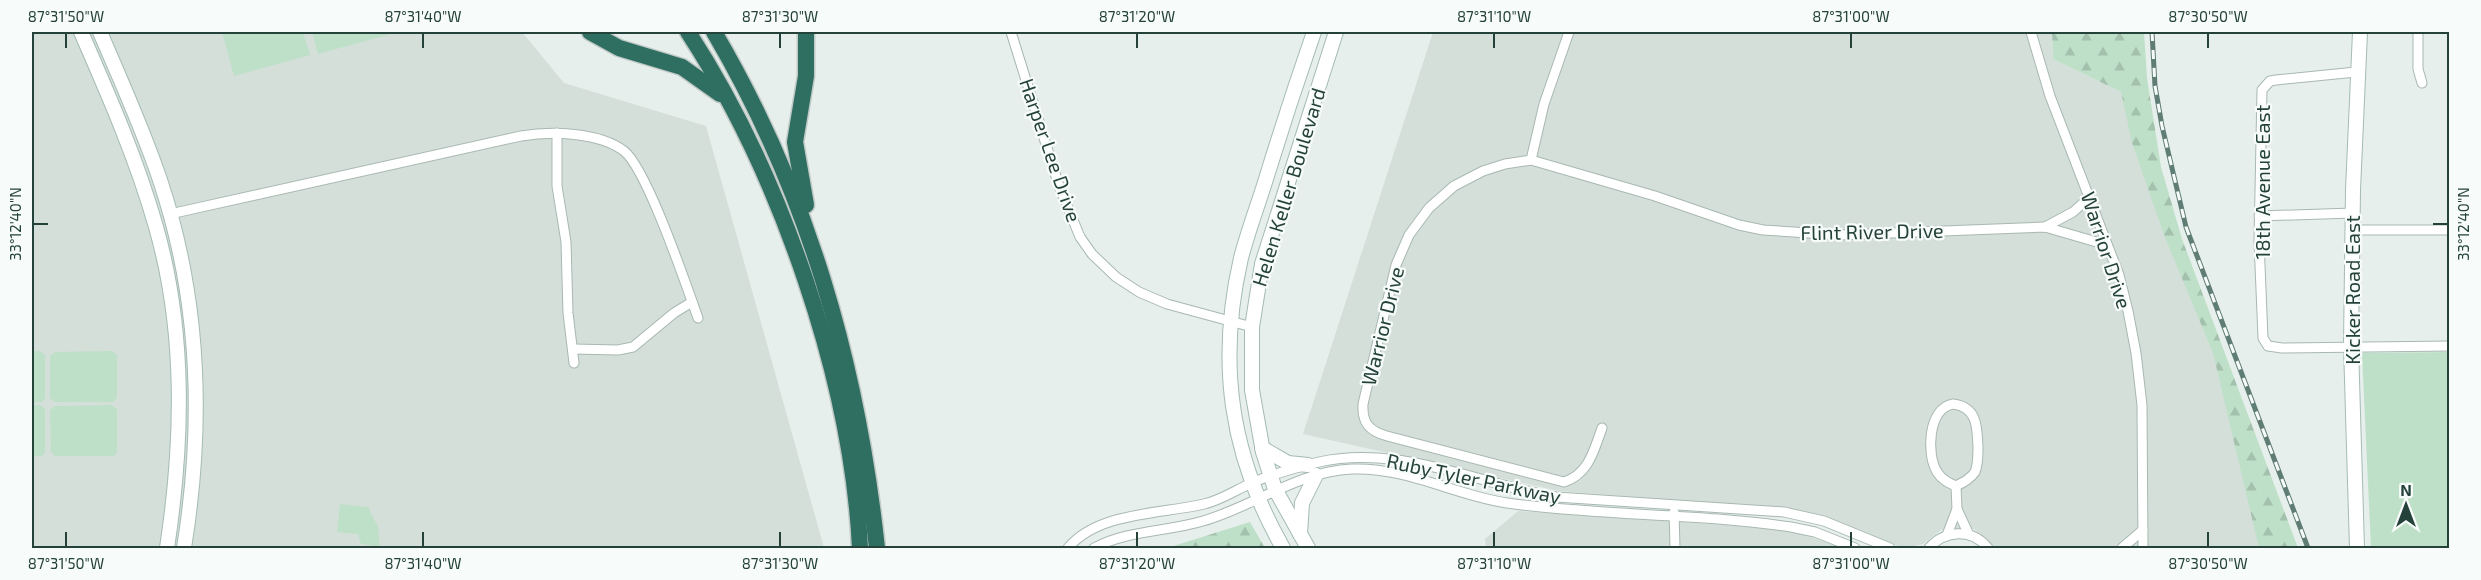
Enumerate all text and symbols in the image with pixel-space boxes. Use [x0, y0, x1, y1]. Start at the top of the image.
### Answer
text: 87°31'50"W [28, 7, 104, 25]
text: 87°31'40"W [384, 7, 462, 25]
text: 87°31'30"W [742, 7, 818, 25]
text: 87°31'20"W [1099, 7, 1175, 25]
text: 87°31'10"W [1457, 7, 1531, 25]
text: 87°31'00"W [1812, 7, 1890, 25]
text: 87°30'50"W [2168, 7, 2248, 25]
street label: Harper Lee Drive [1015, 75, 1087, 225]
street label: Helen Keller Boulevard [1246, 85, 1330, 289]
street label: 18th Avenue East [2250, 104, 2274, 259]
text: 33°12'40"N [6, 187, 24, 261]
text: 33°12'40"N [2454, 187, 2472, 261]
street label: Warrior Drive [2077, 188, 2137, 312]
street label: Kicker Road East [2340, 215, 2364, 365]
street label: Flint River Drive [1800, 218, 1944, 244]
street label: Warrior Drive [1356, 264, 1408, 388]
street label: Ruby Tyler Parkway [1385, 448, 1564, 508]
north arrow [2376, 475, 2436, 535]
text: N [2400, 480, 2412, 499]
text: 87°31'50"W [28, 554, 104, 572]
text: 87°31'40"W [384, 554, 462, 572]
text: 87°31'30"W [742, 554, 818, 572]
text: 87°31'20"W [1099, 554, 1175, 572]
text: 87°31'10"W [1457, 554, 1531, 572]
text: 87°31'00"W [1812, 554, 1890, 572]
text: 87°30'50"W [2168, 554, 2248, 572]

